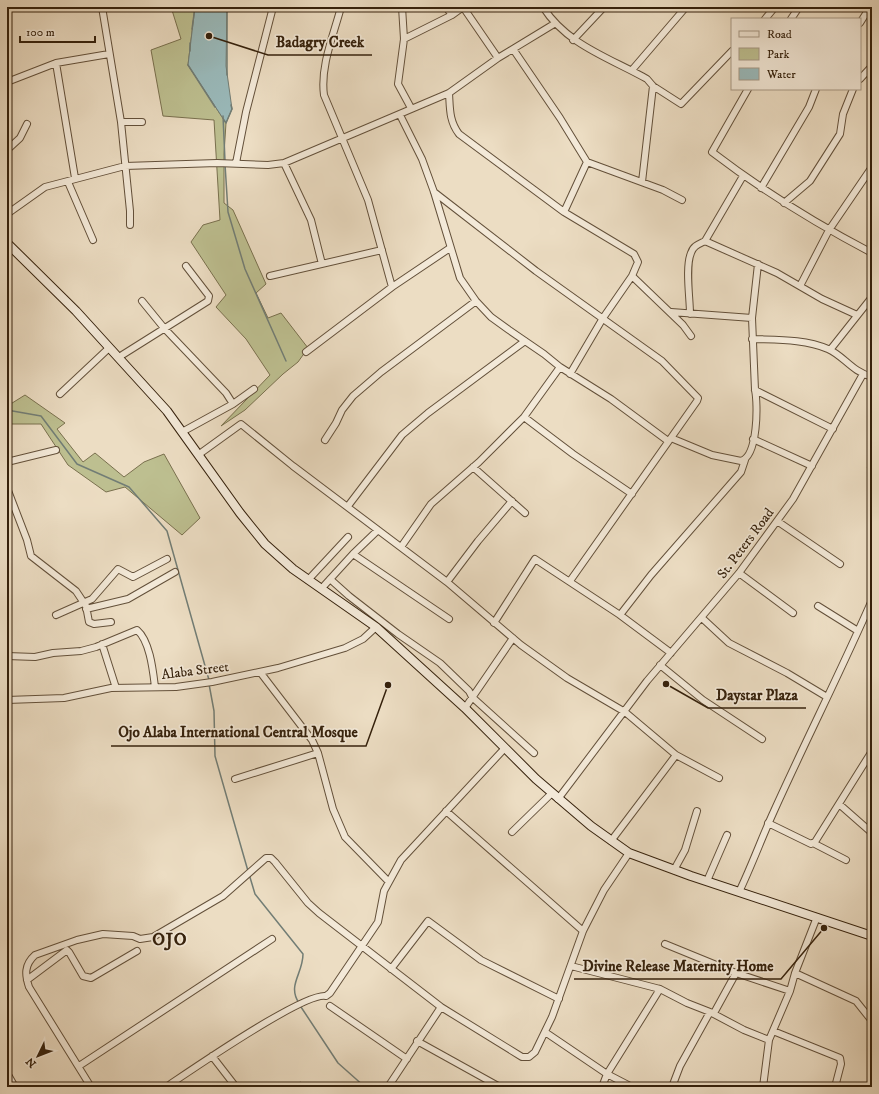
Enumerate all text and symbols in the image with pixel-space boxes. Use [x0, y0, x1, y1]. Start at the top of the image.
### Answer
scale bar [20, 18, 95, 44]
legend [731, 18, 861, 90]
text: 100 m [26, 25, 55, 40]
text: Road [767, 27, 792, 42]
callout: Badagry Creek [268, 28, 372, 55]
text: Badagry Creek [276, 33, 365, 52]
text: Park [767, 47, 789, 62]
text: Water [766, 67, 796, 82]
street label: St. Peters Road [713, 505, 778, 583]
street label: Alaba Street [160, 658, 230, 684]
callout: Daystar Plaza [708, 681, 806, 708]
text: Daystar Plaza [716, 686, 799, 705]
callout: Ojo Alaba International Central Mosque [111, 719, 366, 746]
text: Ojo Alaba International Central Mosque [118, 723, 359, 743]
district label: OJO [152, 929, 188, 951]
callout: Divine Release Maternity Home [574, 952, 781, 979]
text: Divine Release Maternity Home [583, 957, 774, 976]
north arrow [18, 1036, 58, 1076]
text: N [23, 1054, 40, 1070]

